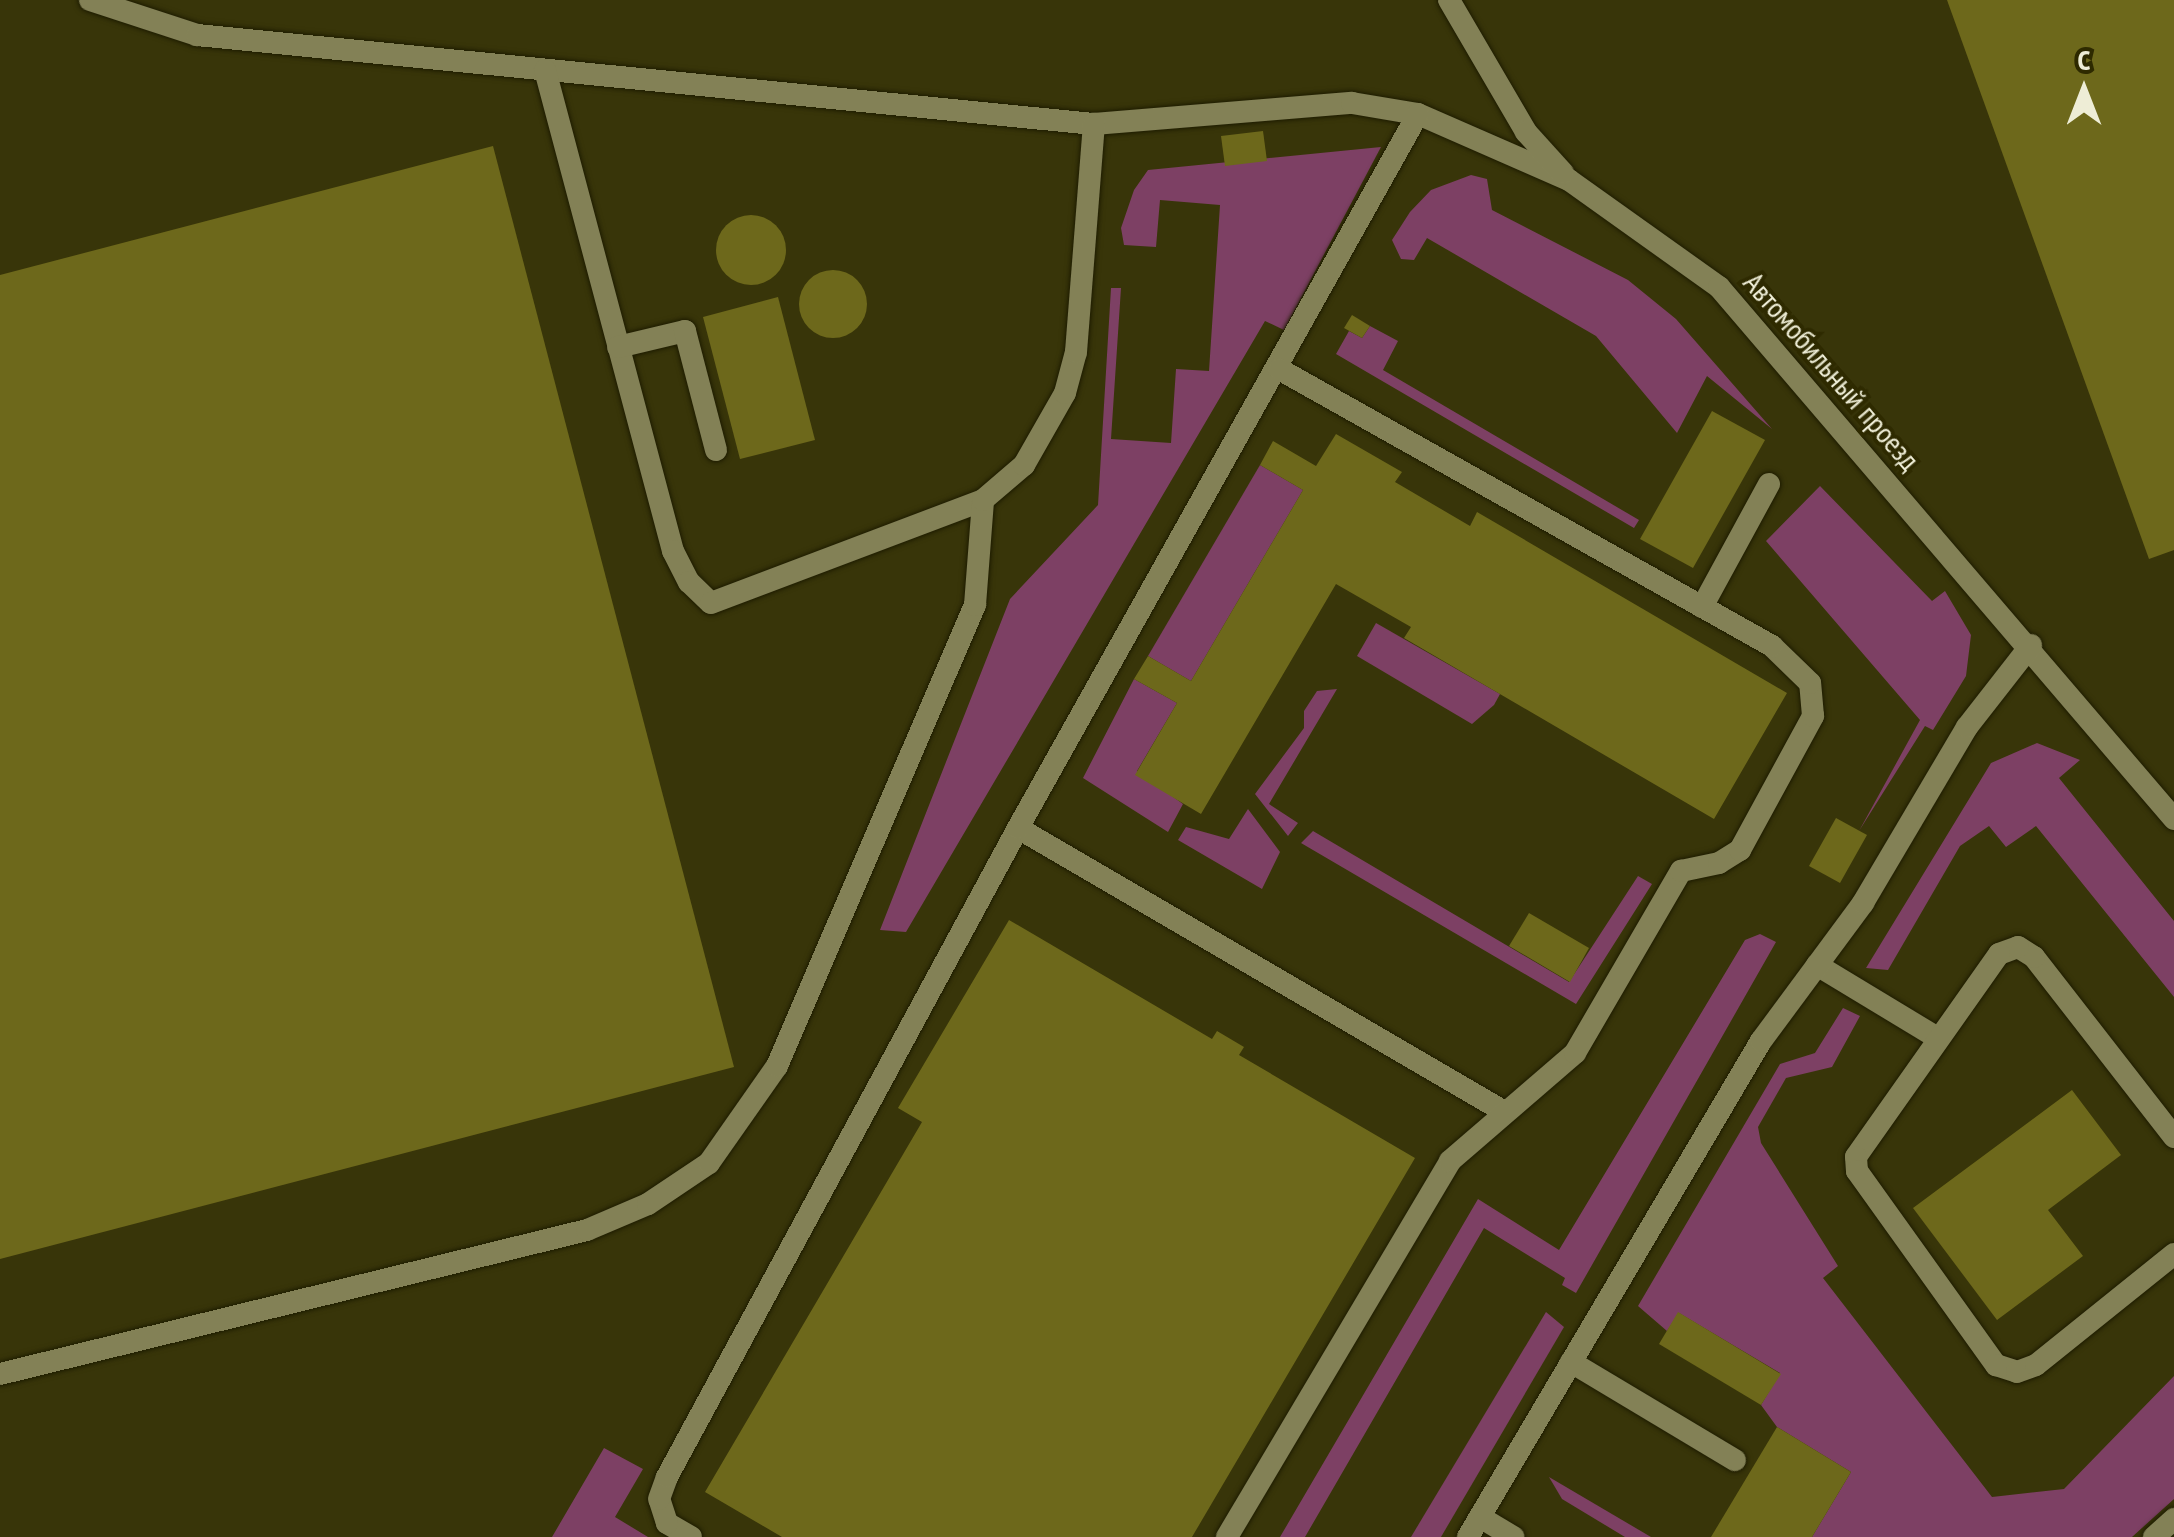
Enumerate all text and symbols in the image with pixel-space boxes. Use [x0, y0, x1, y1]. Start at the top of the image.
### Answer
north arrow [2034, 40, 2134, 140]
text: С [2078, 41, 2090, 78]
street label: Автомобильный проезд [1736, 265, 1928, 477]

